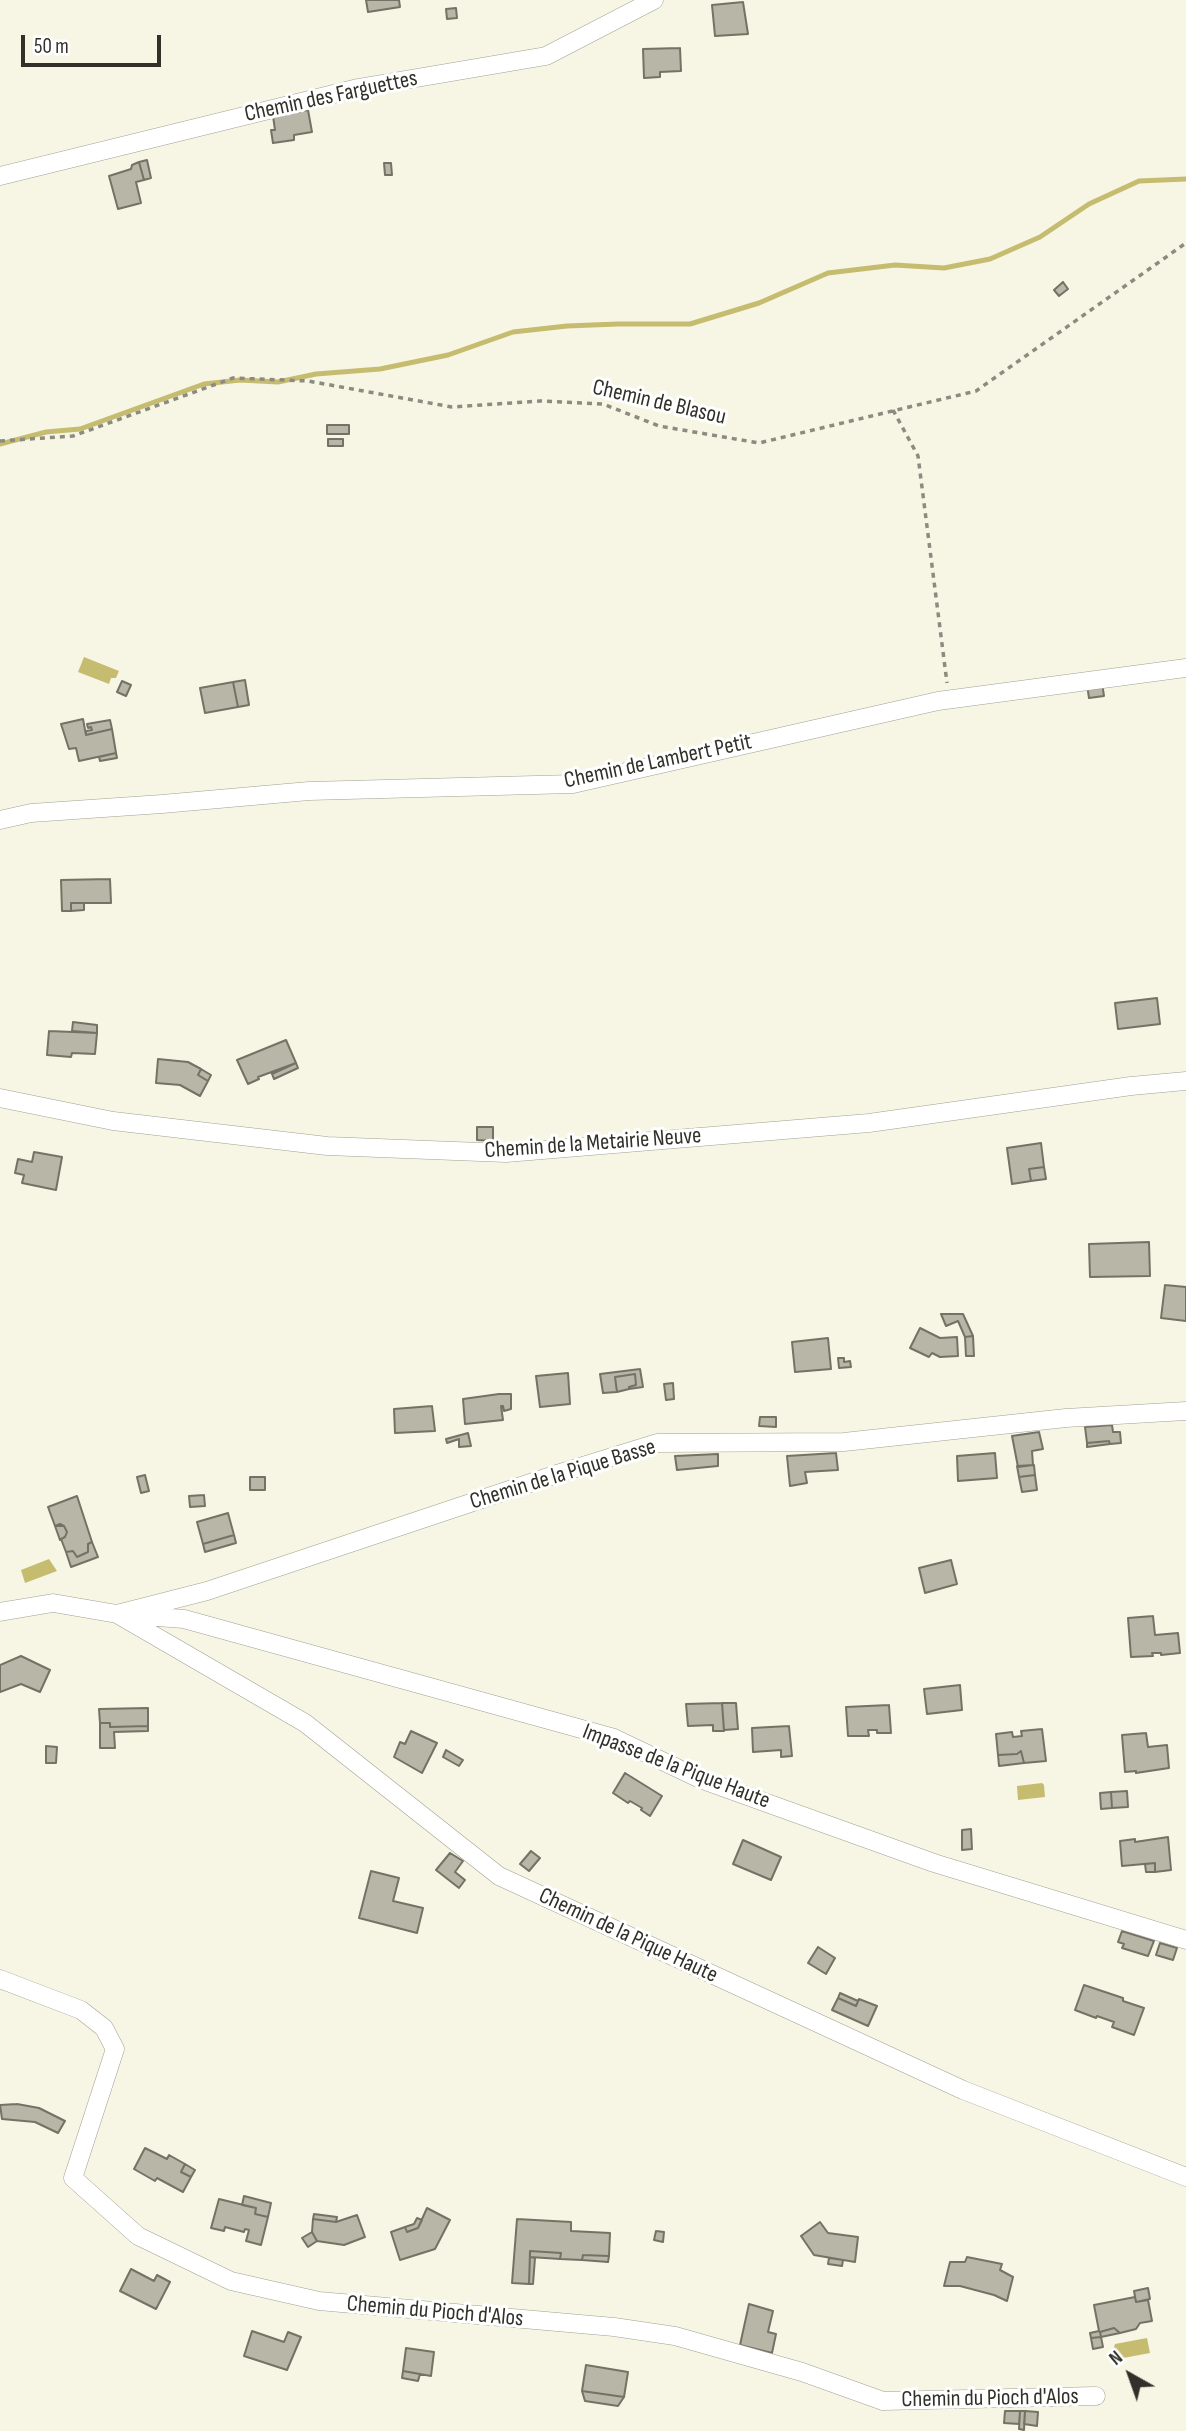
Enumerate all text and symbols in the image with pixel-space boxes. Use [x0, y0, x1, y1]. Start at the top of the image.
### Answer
scale bar [24, 21, 164, 65]
text: 50 m [34, 34, 69, 59]
street label: Chemin des Farguettes [242, 65, 420, 129]
street label: Chemin de Blasou [590, 374, 728, 432]
street label: Chemin de Lambert Petit [562, 729, 754, 795]
street label: Chemin de la Metairie Neuve [484, 1123, 702, 1165]
street label: Chemin de la Pique Basse [467, 1434, 659, 1516]
street label: Impasse de la Pique Haute [578, 1719, 774, 1815]
street label: Chemin de la Pique Haute [534, 1882, 722, 1990]
street label: Chemin du Pioch d'Alos [345, 2291, 525, 2333]
north arrow [1095, 2340, 1165, 2410]
text: N [1105, 2346, 1127, 2371]
street label: Chemin du Pioch d'Alos [901, 2384, 1079, 2414]

